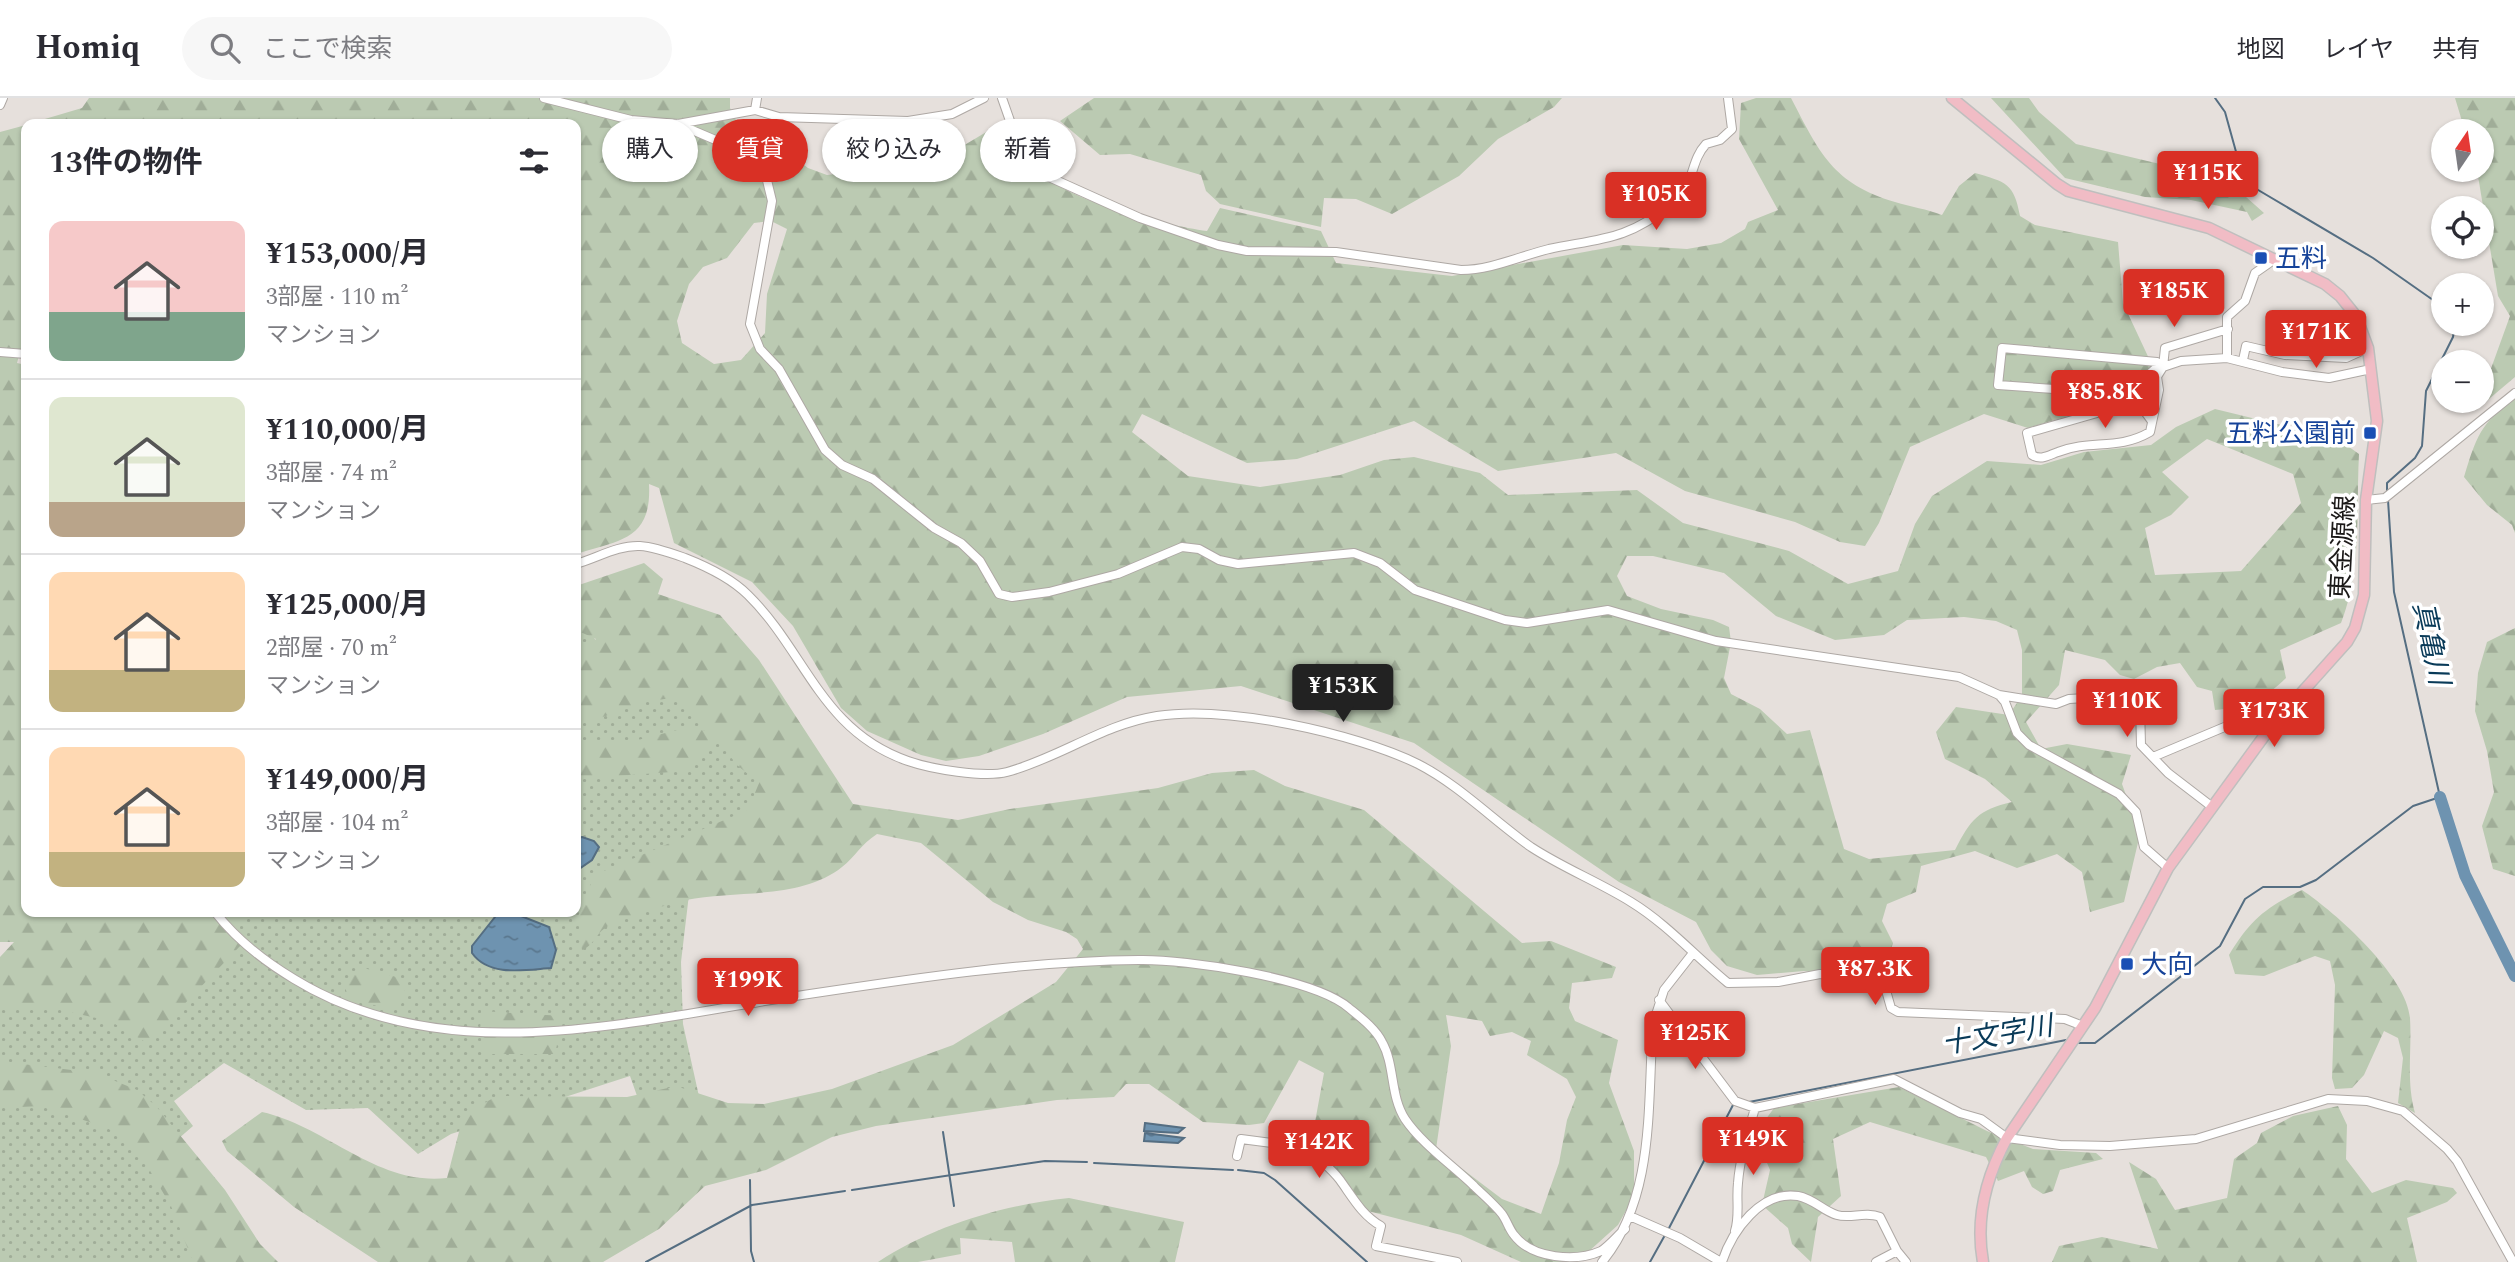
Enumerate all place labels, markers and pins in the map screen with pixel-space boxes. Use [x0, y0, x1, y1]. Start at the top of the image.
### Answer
pin: ¥115K [2159, 152, 2257, 211]
pin: ¥105K [1607, 172, 1705, 232]
place label: 五料 [2275, 239, 2327, 279]
marker: 五料 [2253, 250, 2269, 266]
pin: ¥185K [2125, 270, 2223, 329]
pin: ¥171K [2267, 310, 2365, 370]
pin: ¥85.8K [2048, 370, 2162, 430]
place label: 五料公園前 [2226, 414, 2356, 454]
marker: 五料公園前 [2362, 425, 2378, 441]
pin: ¥153K [1294, 664, 1392, 724]
pin: ¥110K [2078, 680, 2176, 739]
pin: ¥173K [2225, 690, 2323, 749]
place label: 大向 [2141, 945, 2193, 985]
pin: ¥87.3K [1818, 948, 1932, 1007]
marker: 大向 [2119, 956, 2135, 972]
pin: ¥199K [699, 958, 797, 1018]
pin: ¥125K [1646, 1012, 1744, 1071]
pin: ¥149K [1704, 1118, 1802, 1177]
pin: ¥142K [1270, 1121, 1368, 1180]

